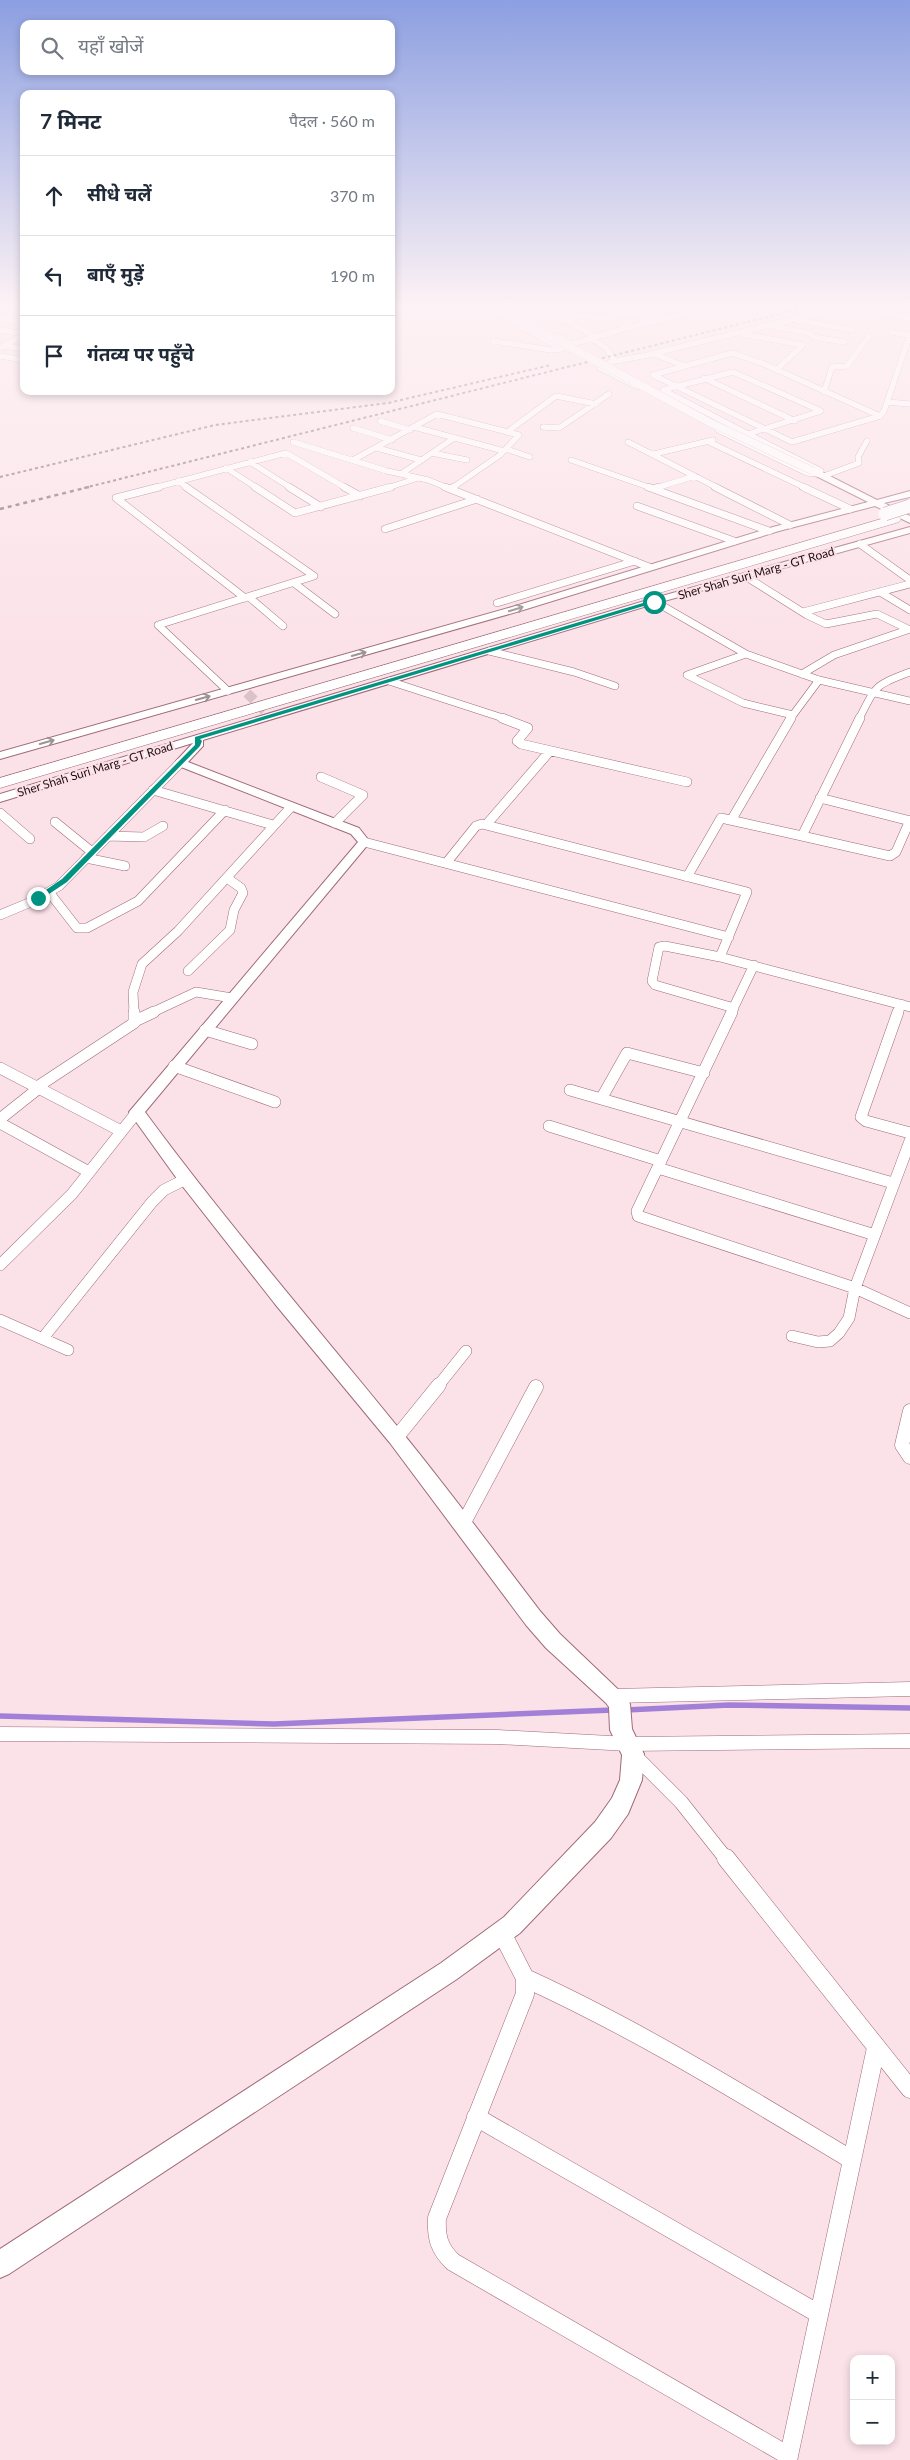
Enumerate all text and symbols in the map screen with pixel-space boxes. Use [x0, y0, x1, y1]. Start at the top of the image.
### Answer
search box [20, 20, 395, 75]
icon: search [38, 34, 66, 62]
text: यहाँ खोजें [78, 34, 143, 57]
text: 7 मिनट [40, 108, 101, 133]
text: पैदल · 560 m [289, 111, 375, 130]
icon: ahead [40, 182, 68, 210]
text: सीधे चलें [87, 182, 152, 205]
text: 370 m [330, 186, 375, 205]
icon: left [40, 262, 68, 290]
text: बाएँ मुड़ें [87, 262, 144, 285]
text: 190 m [330, 266, 375, 285]
icon: arrive [40, 342, 68, 370]
text: गंतव्य पर पहुँचे [87, 342, 194, 365]
street label: Sher Shah Suri Marg - GT Road [676, 543, 836, 603]
route start [643, 591, 666, 614]
one-way arrow [507, 604, 523, 613]
one-way arrow [351, 648, 367, 658]
one-way arrow [195, 692, 211, 702]
one-way arrow [38, 737, 54, 747]
street label: Sher Shah Suri Marg - GT Road [15, 738, 175, 800]
route end [27, 887, 50, 910]
map controls [850, 2355, 895, 2445]
button: + [850, 2355, 895, 2400]
button: − [850, 2400, 895, 2445]

